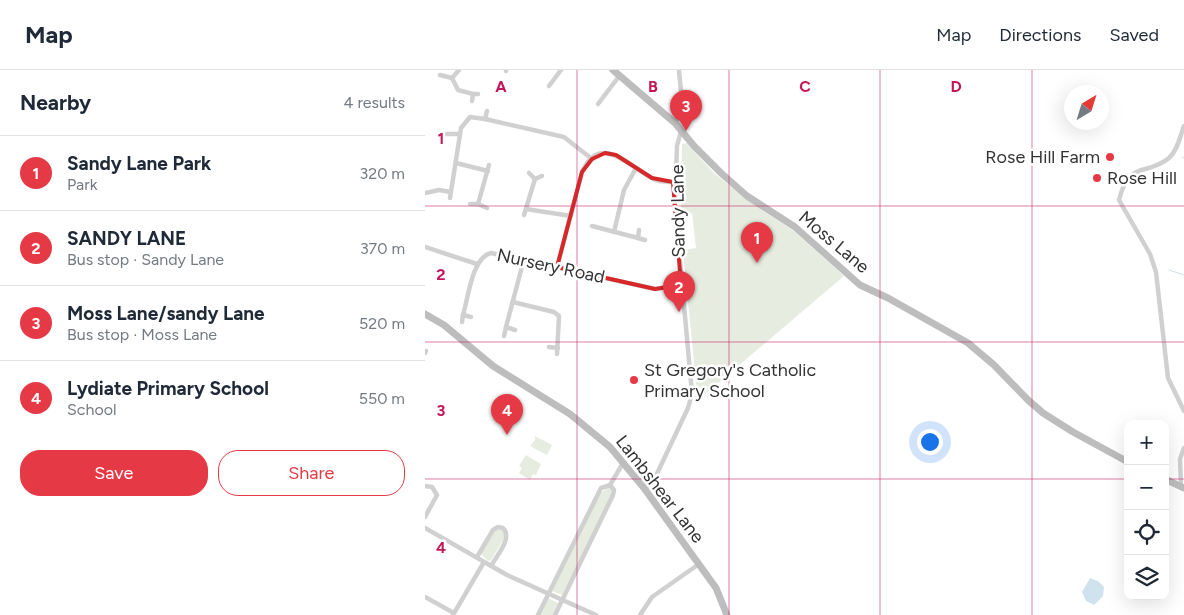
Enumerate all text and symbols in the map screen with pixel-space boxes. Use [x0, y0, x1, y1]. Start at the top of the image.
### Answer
text: Map [25, 20, 73, 49]
text: Map [936, 24, 971, 46]
text: Directions [999, 24, 1081, 46]
text: Saved [1109, 24, 1159, 46]
text: A [495, 77, 507, 96]
text: B [648, 77, 658, 96]
text: C [799, 77, 811, 96]
text: D [950, 77, 962, 96]
north arrow [1064, 85, 1109, 130]
text: Nearby [20, 90, 91, 115]
pin: 3 [670, 90, 702, 131]
text: 4 results [344, 93, 405, 112]
text: 1 [438, 129, 444, 148]
place label: Rose Hill Farm [985, 146, 1100, 168]
marker: Rose Hill Farm [1104, 151, 1116, 163]
text: Sandy Lane Park [67, 152, 211, 175]
text: 1 [33, 164, 39, 183]
text: 320 m [360, 164, 405, 183]
street label: Sandy Lane [666, 164, 690, 258]
place label: Rose Hill [1107, 167, 1177, 189]
marker: Rose Hill [1091, 172, 1103, 184]
text: Park [67, 175, 97, 194]
street label: Moss Lane [794, 206, 874, 278]
pin: 1 [741, 222, 773, 263]
text: SANDY LANE [67, 227, 186, 250]
text: 2 [31, 239, 41, 258]
text: 370 m [360, 239, 405, 258]
street label: Nursery Road [495, 244, 607, 288]
text: Bus stop · Sandy Lane [67, 250, 224, 269]
text: 2 [436, 265, 446, 284]
pin: 2 [663, 271, 695, 312]
text: Moss Lane/sandy Lane [67, 302, 265, 325]
text: 3 [32, 314, 40, 333]
text: 520 m [359, 314, 405, 333]
text: Bus stop · Moss Lane [67, 325, 217, 344]
place label: St Gregory's Catholic Primary School [644, 359, 816, 402]
marker: St Gregory's Catholic Primary School [628, 374, 640, 386]
text: Lydiate Primary School [67, 377, 269, 400]
text: 4 [31, 389, 41, 408]
text: 550 m [359, 389, 405, 408]
pin: 4 [491, 394, 523, 435]
text: School [67, 400, 117, 419]
text: 3 [437, 401, 446, 420]
map controls [1124, 420, 1169, 600]
button: + [1124, 420, 1169, 465]
your location [917, 429, 943, 455]
street label: Lambshear Lane [611, 431, 709, 547]
button: Save [20, 450, 208, 496]
button: Share [218, 450, 405, 496]
button: − [1124, 465, 1169, 510]
button: locate [1124, 510, 1169, 555]
text: 4 [436, 538, 446, 557]
button: layers [1124, 555, 1169, 600]

